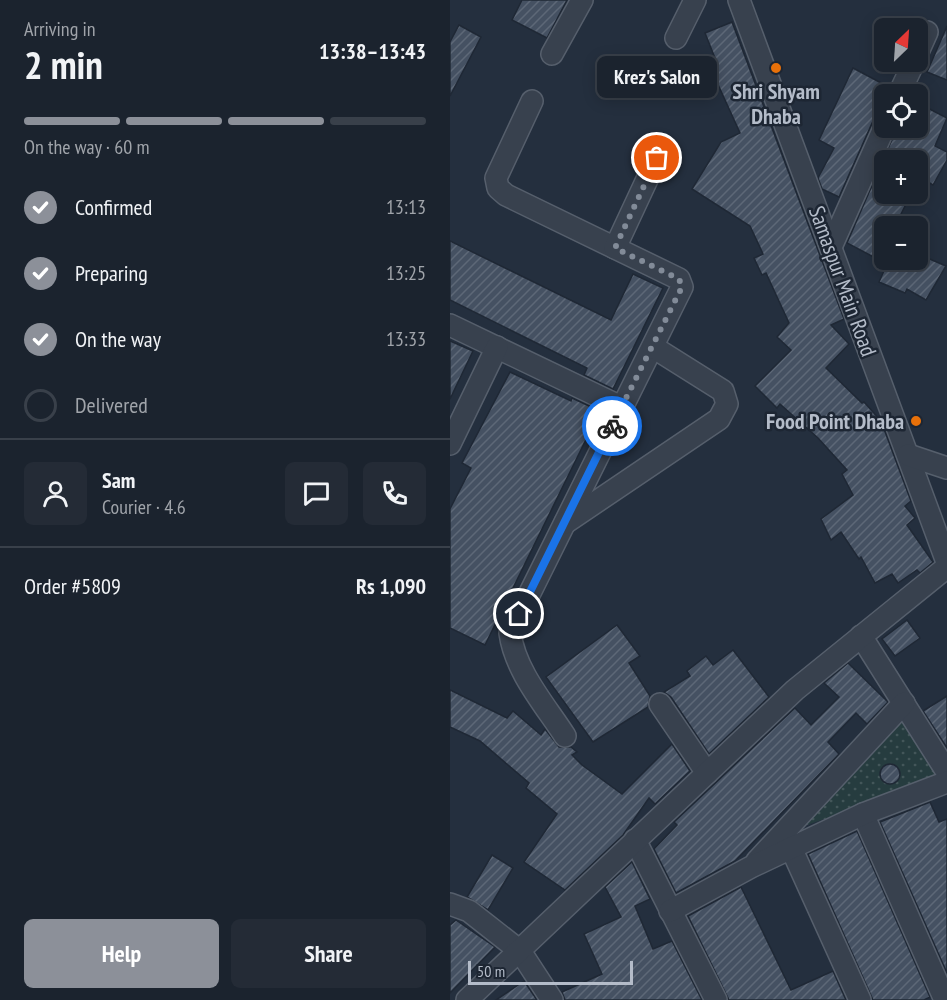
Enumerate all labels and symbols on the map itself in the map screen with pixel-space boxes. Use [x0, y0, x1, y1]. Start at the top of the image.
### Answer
north arrow [874, 18, 928, 72]
callout: Krez's Salon [597, 56, 717, 98]
marker: Shri Shyam Dhaba [769, 61, 783, 75]
place label: Shri Shyam Dhaba [732, 77, 820, 130]
pin [631, 132, 682, 183]
street label: Samaspur Main Road [803, 202, 883, 360]
courier [582, 396, 642, 456]
place label: Food Point Dhaba [766, 407, 904, 435]
marker: Food Point Dhaba [909, 414, 923, 428]
pin [493, 588, 544, 639]
scale bar [468, 958, 633, 986]

